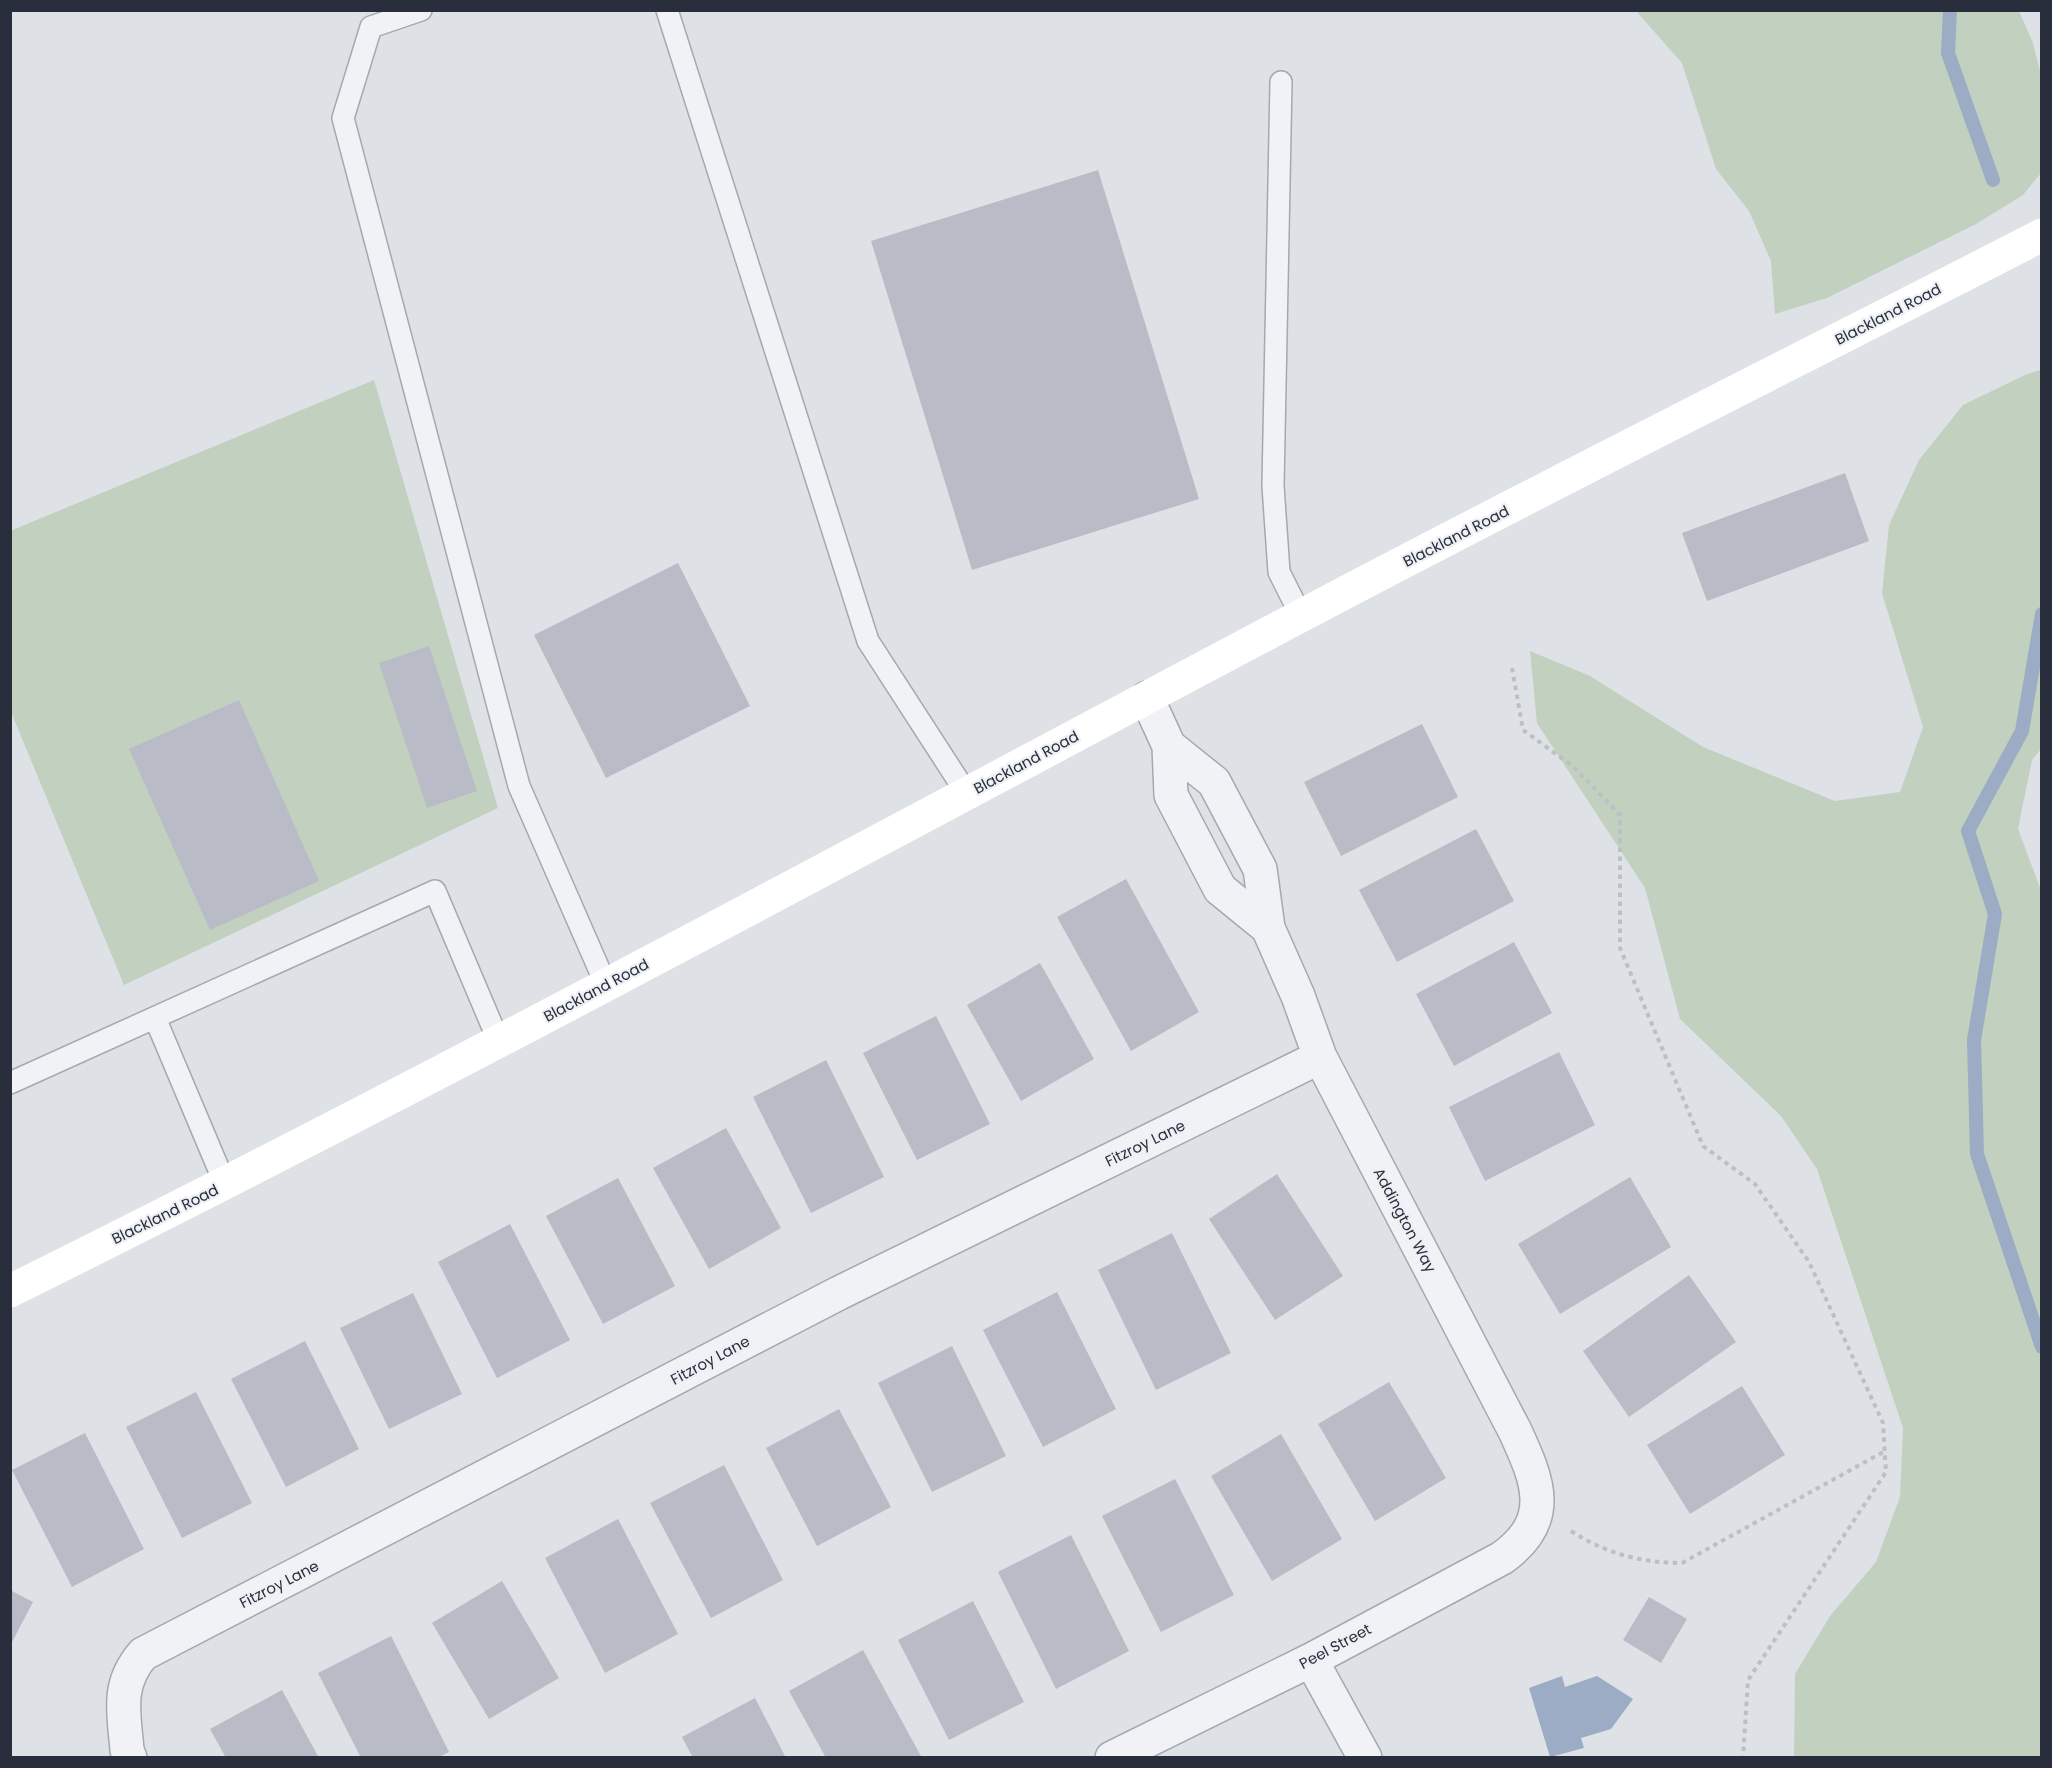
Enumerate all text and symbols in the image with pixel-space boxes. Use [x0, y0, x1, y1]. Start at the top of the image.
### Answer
street label: Blackland Road [1831, 278, 1945, 350]
street label: Blackland Road [1399, 500, 1513, 572]
street label: Blackland Road [970, 725, 1082, 799]
street label: Blackland Road [540, 953, 652, 1027]
street label: Fitzroy Lane [1101, 1115, 1189, 1171]
street label: Addington Way [1369, 1164, 1442, 1276]
street label: Blackland Road [108, 1179, 222, 1249]
street label: Fitzroy Lane [667, 1330, 753, 1390]
street label: Fitzroy Lane [236, 1555, 322, 1613]
street label: Peel Street [1295, 1618, 1375, 1674]

